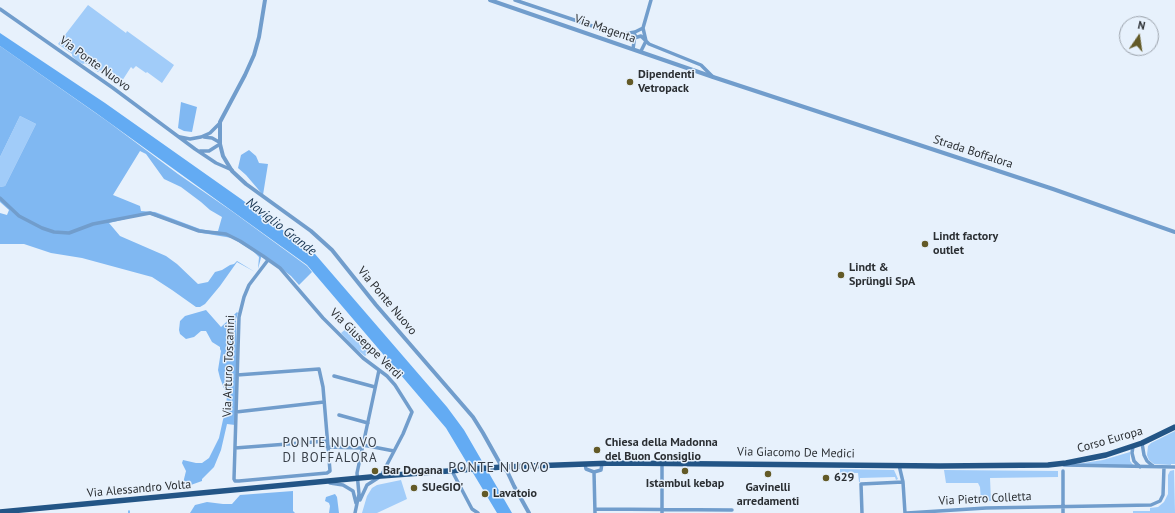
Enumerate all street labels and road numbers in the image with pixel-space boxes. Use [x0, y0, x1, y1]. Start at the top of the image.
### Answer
street label: Via Magenta [573, 12, 637, 46]
street label: Via Ponte Nuovo [57, 33, 133, 95]
street label: Strada Boffalora [931, 132, 1015, 172]
street label: Via Ponte Nuovo [354, 264, 420, 338]
street label: Via Giuseppe Verdi [327, 306, 405, 382]
street label: Via Arturo Toscanini [220, 315, 238, 417]
street label: Corso Europa [1076, 424, 1144, 456]
street label: Via Giacomo De Medici [737, 445, 855, 461]
street label: Via Alessandro Volta [86, 477, 192, 501]
street label: Via Pietro Colletta [938, 489, 1032, 509]

